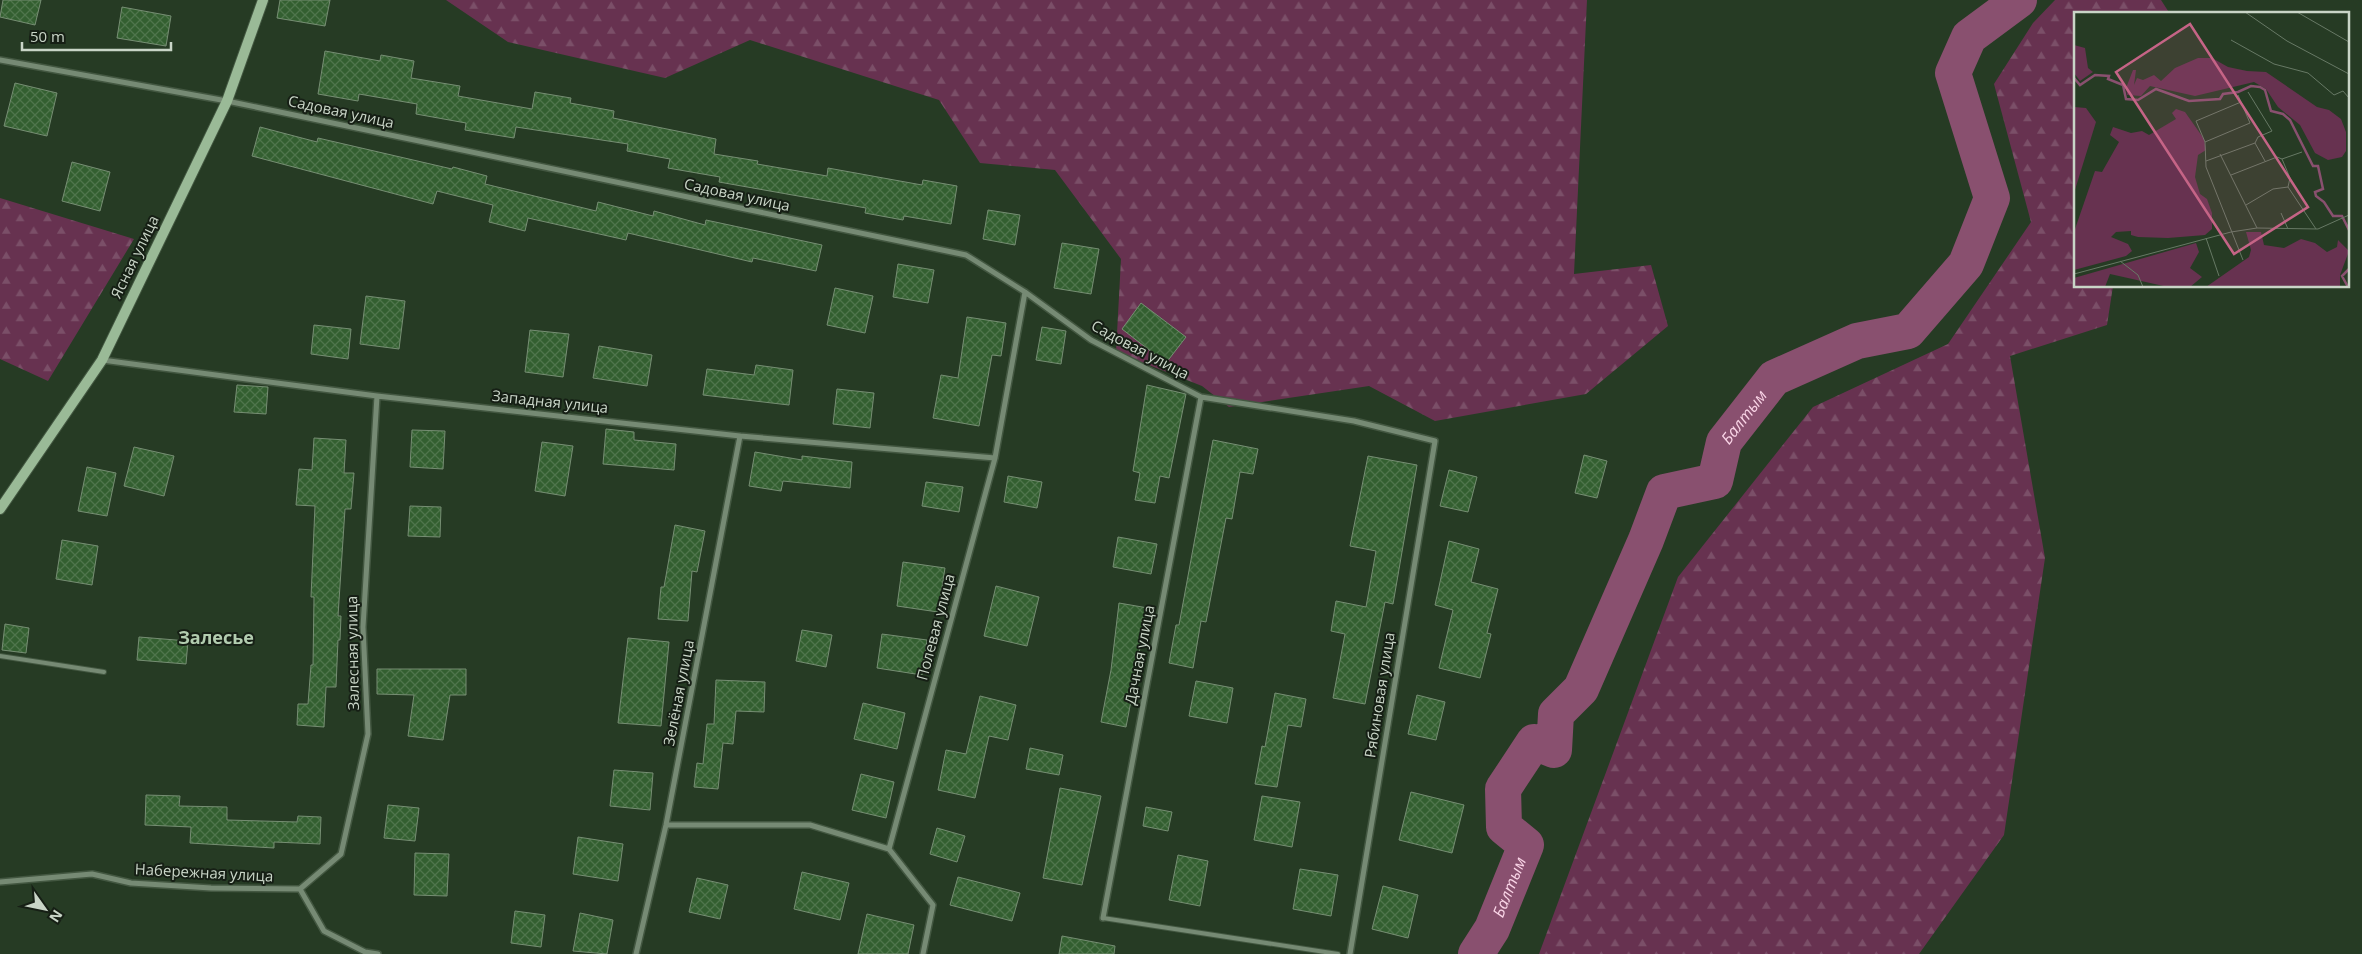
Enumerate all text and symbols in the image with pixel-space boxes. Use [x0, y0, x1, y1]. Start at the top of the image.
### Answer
inset map [2074, 12, 2350, 288]
scale bar [22, 20, 171, 52]
text: 50 m [30, 26, 65, 46]
street label: Садовая улица [286, 90, 396, 132]
street label: Садовая улица [682, 173, 792, 215]
street label: Ясная улица [105, 212, 163, 301]
street label: Садовая улица [1088, 315, 1193, 383]
street label: Западная улица [491, 385, 609, 417]
water label: Балтым [1716, 385, 1772, 449]
street label: Полевая улица [911, 571, 959, 682]
street label: Залесная улица [341, 596, 363, 711]
street label: Дачная улица [1120, 603, 1158, 706]
district label: Залесье [178, 625, 254, 649]
street label: Рябиновая улица [1359, 631, 1399, 759]
street label: Зелёная улица [658, 638, 698, 748]
water label: Балтым [1487, 854, 1531, 920]
street label: Набережная улица [134, 858, 274, 886]
north arrow [20, 884, 70, 934]
text: N [45, 906, 67, 926]

